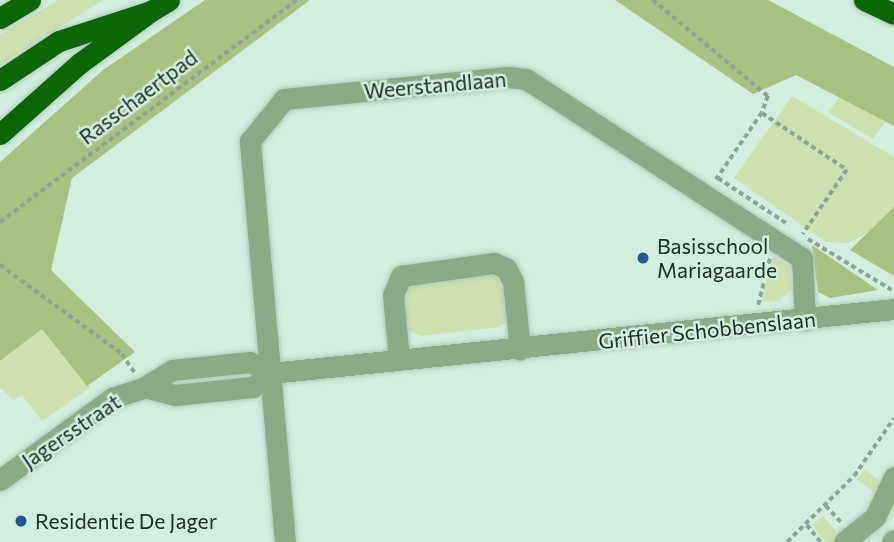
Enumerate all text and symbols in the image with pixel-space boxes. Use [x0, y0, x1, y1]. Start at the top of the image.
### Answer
street label: Rasschaertpad [74, 44, 202, 150]
street label: Weerstandlaan [363, 66, 507, 104]
place label: Basisschool Mariagaarde [657, 233, 777, 283]
marker: Basisschool Mariagaarde [635, 250, 651, 266]
street label: Griffier Schobbenslaan [597, 306, 817, 354]
street label: Jagersstraat [17, 389, 125, 473]
place label: Residentie De Jager [35, 508, 217, 534]
marker: Residentie De Jager [13, 513, 29, 529]

